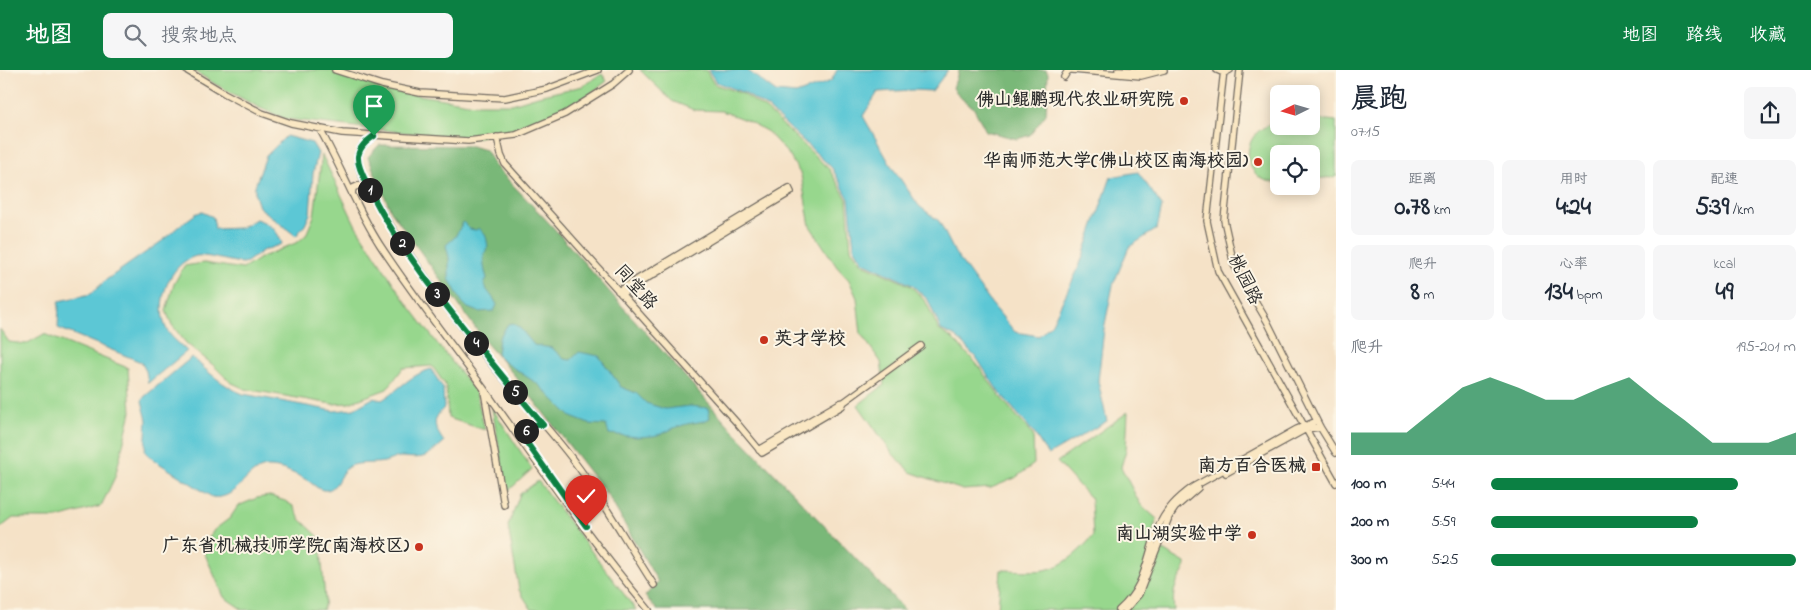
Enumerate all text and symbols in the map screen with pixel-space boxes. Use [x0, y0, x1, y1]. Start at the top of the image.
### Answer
search box [103, 13, 453, 58]
text: 地图 [25, 19, 73, 54]
icon: search [121, 21, 149, 49]
text: 搜索地点 [161, 23, 237, 50]
text: 地图 [1622, 23, 1658, 49]
text: 路线 [1686, 23, 1722, 49]
text: 收藏 [1750, 23, 1786, 49]
text: 晨跑 [1351, 80, 1407, 121]
pin [353, 85, 395, 136]
north arrow [1270, 85, 1320, 135]
map controls [1270, 85, 1320, 195]
button: share [1744, 87, 1796, 139]
place label: 佛山鲲鹏现代农业研究院 [976, 88, 1174, 114]
icon: arrive [360, 92, 388, 120]
marker: 佛山鲲鹏现代农业研究院 [1178, 95, 1190, 107]
text: 07:15 [1351, 120, 1380, 144]
button: locate [1270, 145, 1320, 195]
place label: 华南师范大学(佛山校区南海校园) [983, 149, 1249, 175]
marker: 华南师范大学(佛山校区南海校园) [1252, 156, 1264, 168]
text: 距离 [1409, 169, 1437, 190]
text: 用时 [1560, 169, 1588, 190]
text: 配速 [1711, 169, 1739, 190]
pin: 1 [358, 178, 382, 202]
text: 1 [368, 180, 373, 201]
text: 0.78 [1394, 190, 1430, 226]
text: 4:24 [1556, 190, 1591, 226]
text: 5:39 [1695, 190, 1729, 226]
text: km [1430, 200, 1451, 221]
text: /km [1729, 200, 1754, 221]
pin: 2 [390, 230, 414, 256]
text: 2 [399, 233, 406, 254]
street label: 桃园路 [1220, 250, 1268, 310]
text: 爬升 [1409, 254, 1437, 275]
text: 心率 [1560, 254, 1588, 275]
text: kcal [1713, 254, 1736, 275]
street label: 同堂路 [607, 259, 663, 317]
text: 8 [1411, 275, 1420, 311]
text: 134 [1545, 275, 1573, 311]
text: 49 [1716, 275, 1733, 311]
pin: 3 [424, 282, 450, 306]
text: 3 [435, 284, 440, 305]
text: m [1420, 285, 1434, 306]
text: bpm [1573, 285, 1602, 306]
place label: 英才学校 [774, 327, 846, 353]
pin: 4 [464, 330, 488, 356]
text: 4 [474, 333, 479, 354]
marker: 英才学校 [758, 334, 770, 346]
text: 195–201 m [1736, 335, 1796, 359]
text: 爬升 [1351, 336, 1383, 360]
pin: 5 [502, 380, 528, 404]
text: 5 [511, 382, 520, 403]
pin: 6 [514, 418, 538, 444]
text: 6 [523, 421, 530, 442]
place label: 南方百合医械 [1198, 454, 1306, 480]
marker: 南方百合医械 [1310, 461, 1322, 473]
text: 100 m [1351, 472, 1386, 496]
text: 5:44 [1431, 472, 1455, 496]
pin [565, 475, 607, 526]
icon: check [572, 482, 600, 510]
text: 200 m [1351, 510, 1389, 534]
text: 5:59 [1431, 510, 1455, 534]
place label: 南山湖实验中学 [1116, 522, 1242, 548]
marker: 南山湖实验中学 [1246, 529, 1258, 541]
place label: 广东省机械技师学院(南海校区) [162, 534, 410, 560]
marker: 广东省机械技师学院(南海校区) [413, 541, 425, 553]
text: 300 m [1351, 548, 1388, 572]
text: 5:25 [1431, 548, 1459, 572]

